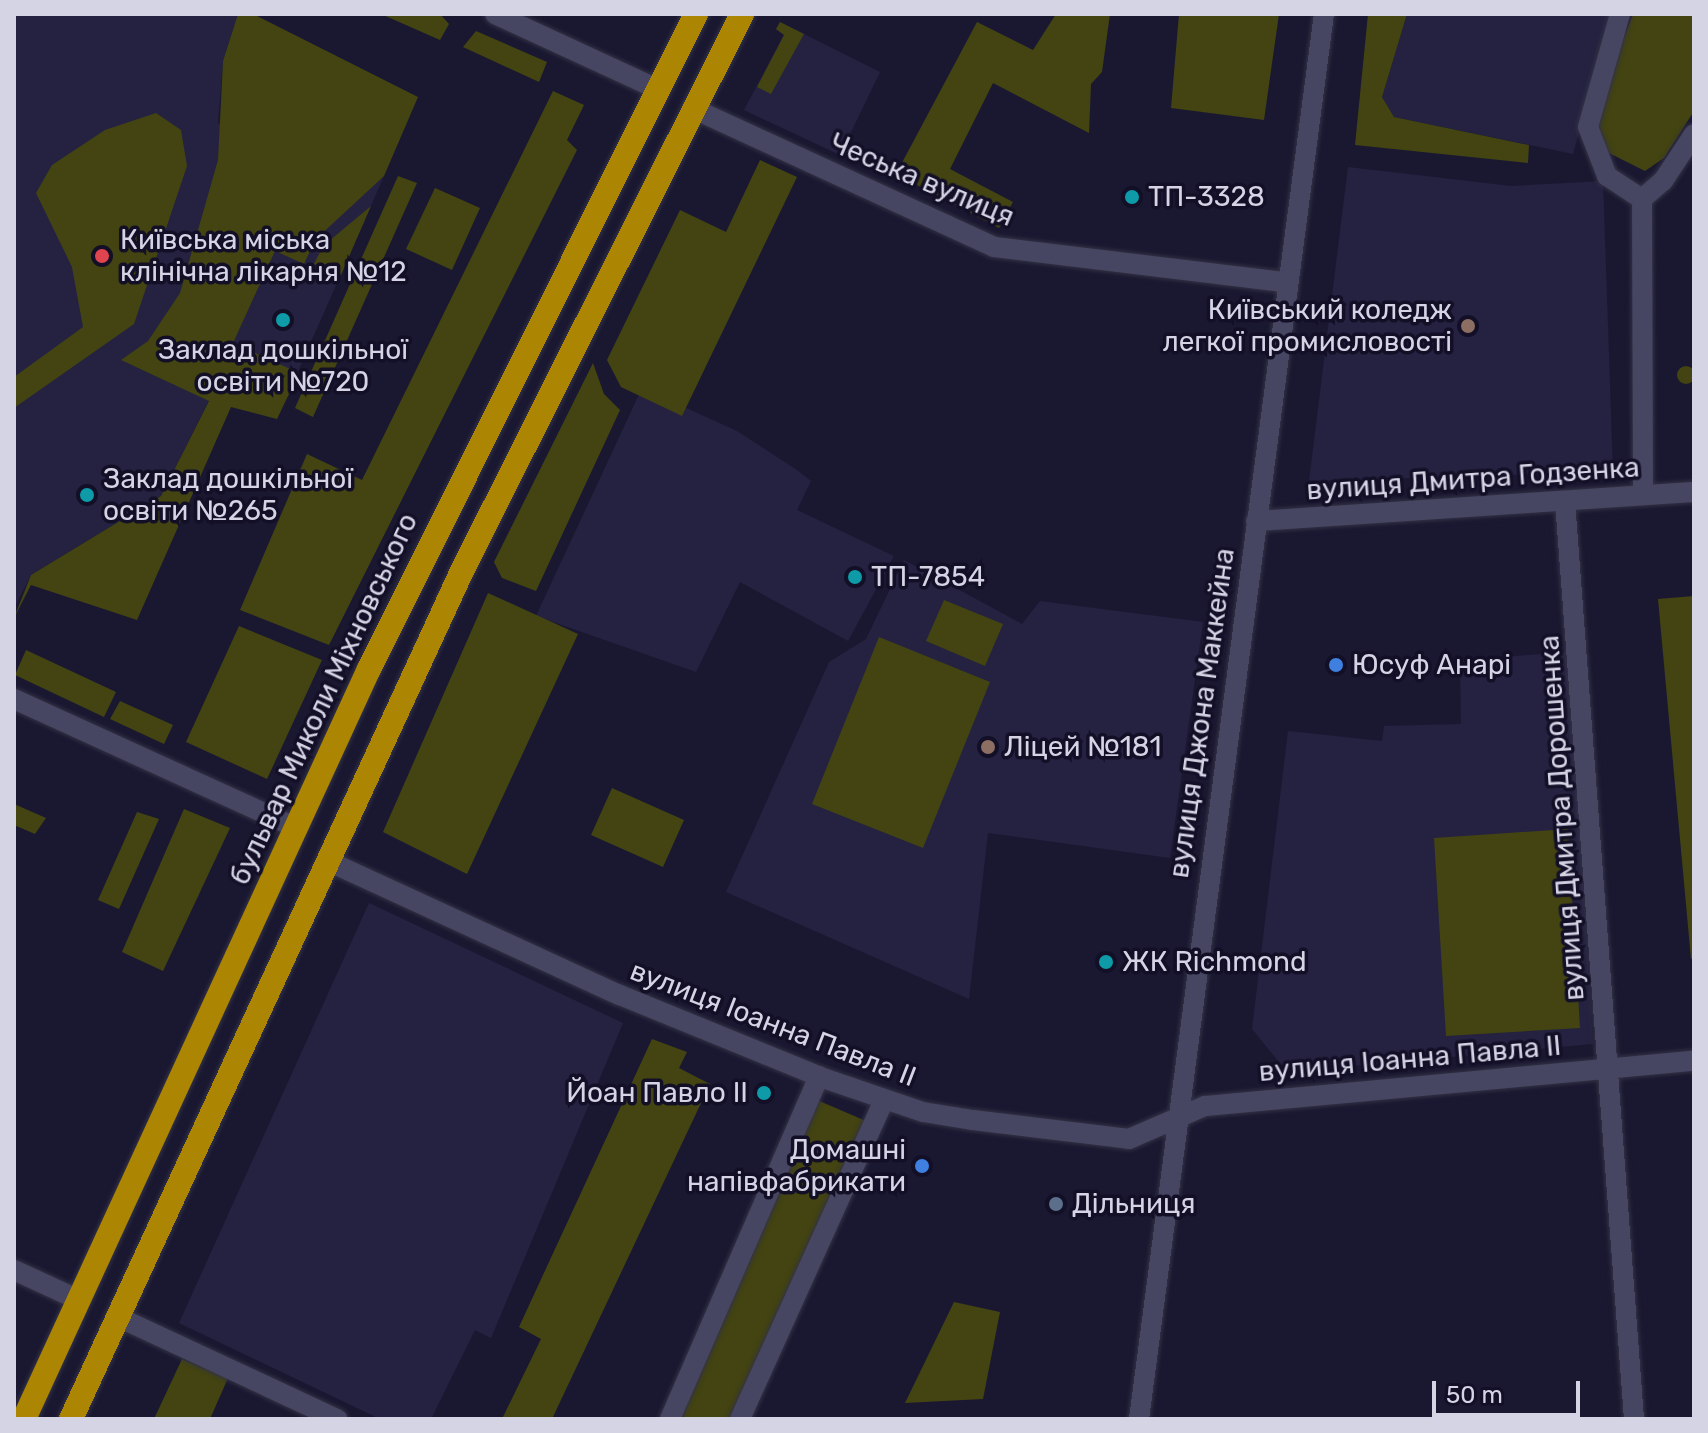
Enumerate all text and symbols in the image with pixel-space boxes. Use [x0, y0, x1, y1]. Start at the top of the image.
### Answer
street label: Чеська вулиця [825, 126, 1019, 234]
place label: ТП-3328 [1148, 180, 1265, 214]
marker: ТП-3328 [1123, 188, 1141, 206]
place label: Київська міська клінічна лікарня №12 [120, 223, 407, 289]
marker: Київська міська клінічна лікарня №12 [91, 245, 113, 267]
place label: Київський коледж легкої промисловості [1162, 293, 1452, 359]
marker: Заклад дошкільної освіти №720 [274, 311, 292, 329]
marker: Київський коледж легкої промисловості [1459, 317, 1477, 335]
place label: Заклад дошкільної освіти №720 [158, 333, 408, 399]
street label: вулиця Дмитра Годзенка [1305, 451, 1641, 507]
place label: Заклад дошкільної освіти №265 [103, 462, 353, 528]
marker: Заклад дошкільної освіти №265 [78, 486, 96, 504]
street label: бульвар Миколи Міхновського [223, 508, 425, 890]
street label: вулиця Джона Маккейна [1162, 546, 1242, 880]
place label: ТП-7854 [871, 560, 985, 594]
marker: ТП-7854 [846, 568, 864, 586]
street label: вулиця Дмитра Дорошенка [1532, 634, 1592, 1002]
place label: Юсуф Анарі [1352, 648, 1511, 682]
marker: Юсуф Анарі [1327, 656, 1345, 674]
place label: Ліцей №181 [1004, 730, 1162, 764]
marker: Ліцей №181 [979, 738, 997, 756]
place label: ЖК Richmond [1122, 945, 1307, 979]
marker: ЖК Richmond [1097, 953, 1115, 971]
street label: вулиця Іоанна Павла II [625, 954, 921, 1094]
street label: вулиця Іоанна Павла II [1257, 1029, 1563, 1089]
place label: Йоан Павло II [566, 1076, 748, 1110]
marker: Йоан Павло II [755, 1084, 773, 1102]
place label: Домашні напівфабрикати [687, 1133, 906, 1199]
marker: Домашні напівфабрикати [913, 1157, 931, 1175]
place label: Дільниця [1072, 1187, 1196, 1221]
marker: Дільниця [1047, 1195, 1065, 1213]
scale bar [1436, 1365, 1584, 1415]
text: 50 m [1446, 1381, 1503, 1409]

